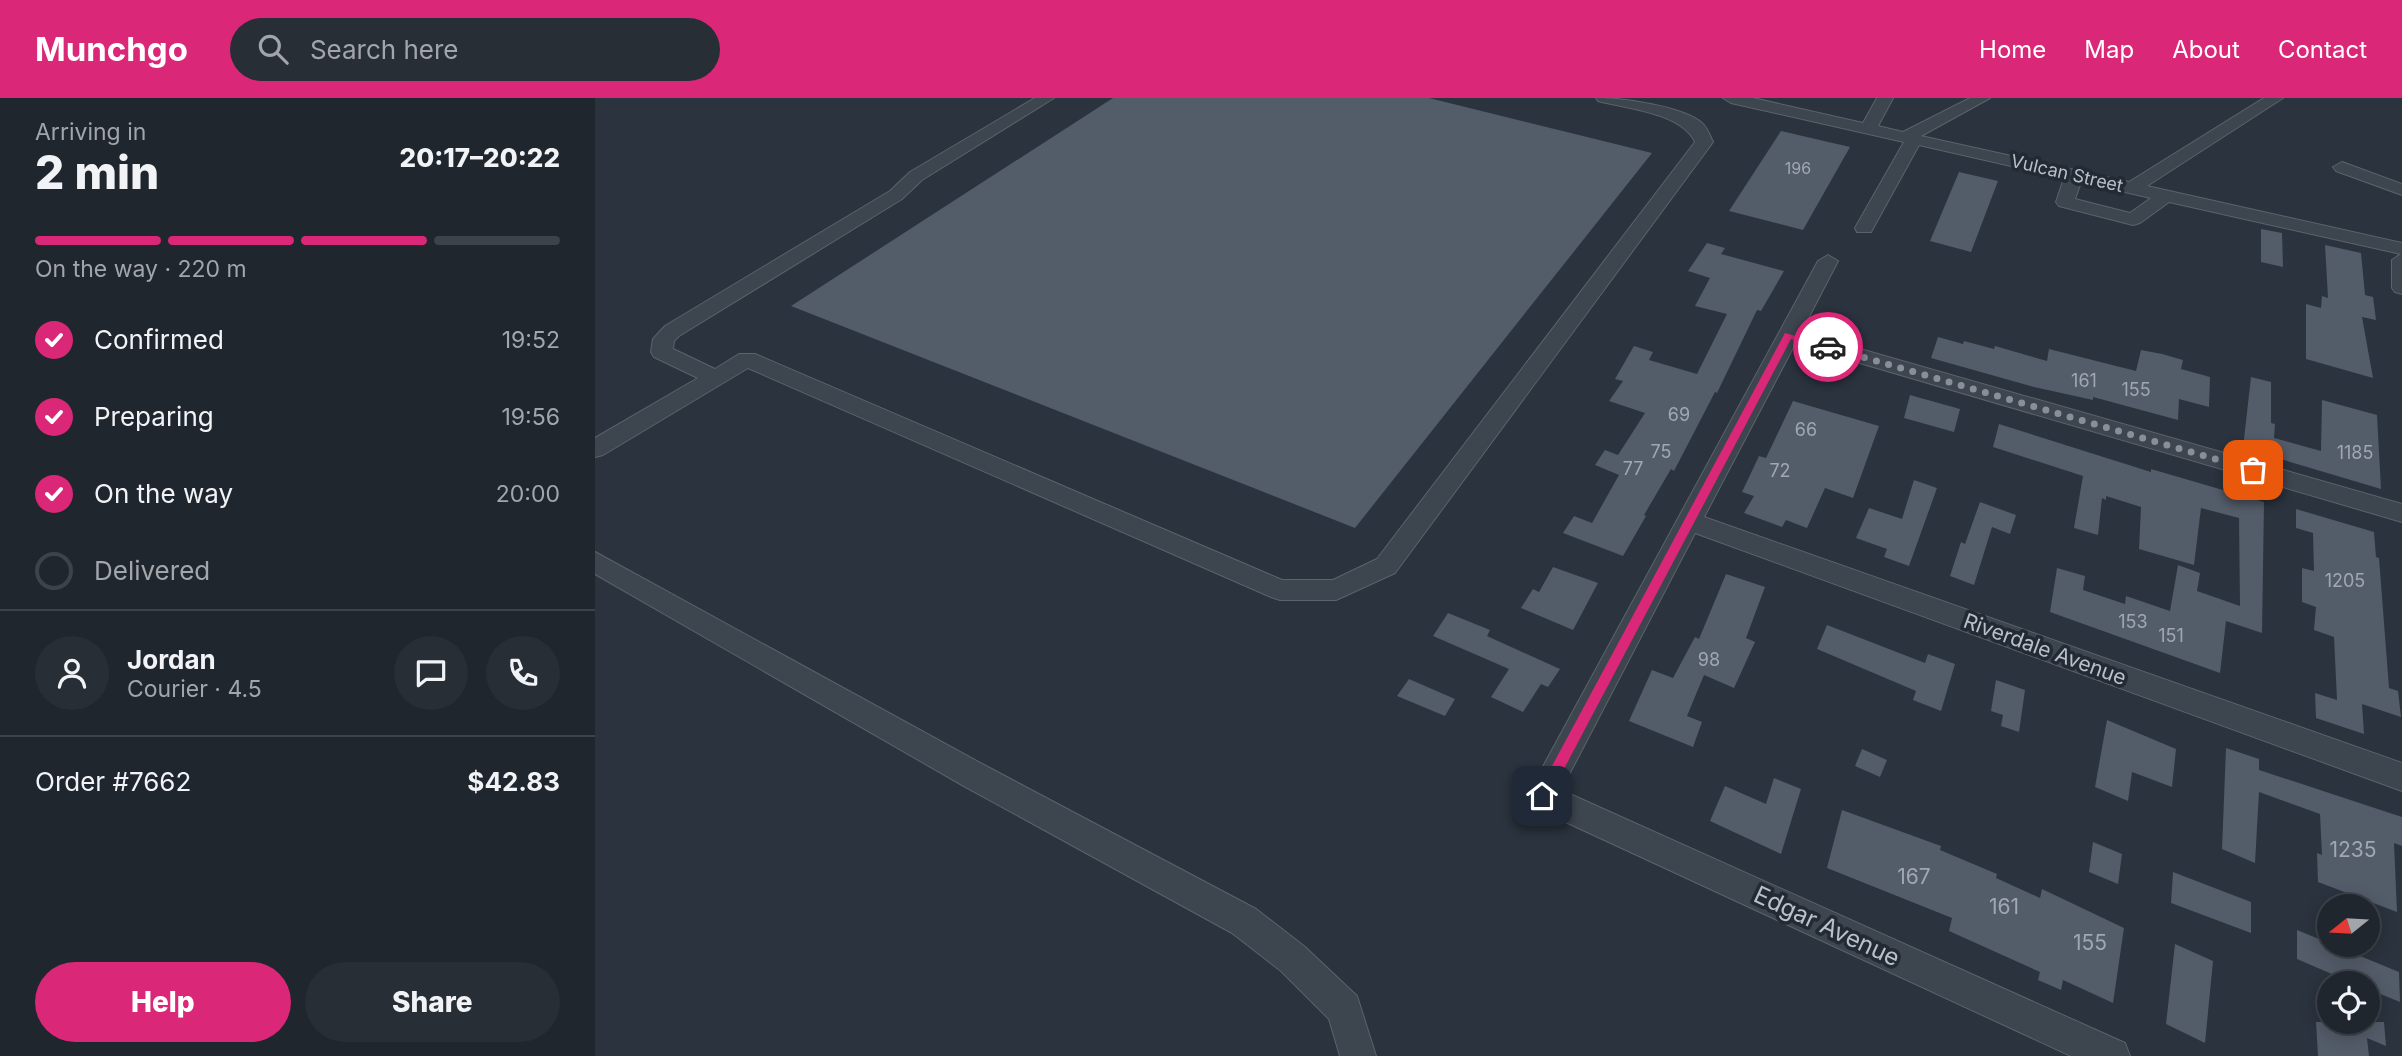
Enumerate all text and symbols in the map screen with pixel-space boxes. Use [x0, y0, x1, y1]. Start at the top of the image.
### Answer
search box [230, 18, 720, 81]
text: Munchgo [35, 29, 188, 69]
icon: search [254, 30, 292, 68]
text: Search here [310, 34, 459, 65]
text: Home [1979, 35, 2046, 64]
text: Map [2084, 35, 2134, 64]
text: About [2172, 35, 2240, 64]
text: Contact [2278, 35, 2367, 64]
text: Arriving in [35, 118, 146, 146]
text: 20:17–20:22 [400, 142, 560, 173]
text: 2 min [35, 144, 159, 200]
street label: Vulcan Street [2009, 150, 2125, 196]
house number: 196 [1785, 158, 1811, 178]
text: On the way · 220 m [35, 255, 247, 283]
courier [1793, 312, 1863, 382]
icon: check [35, 321, 73, 359]
text: Confirmed [94, 324, 224, 355]
text: 19:52 [502, 326, 560, 354]
icon: car [1809, 328, 1847, 366]
house number: 161 [2071, 370, 2097, 391]
house number: 155 [2121, 379, 2151, 400]
icon: check [35, 398, 73, 436]
text: Preparing [94, 401, 214, 432]
text: 19:56 [502, 403, 560, 431]
house number: 69 [1668, 404, 1690, 425]
house number: 66 [1795, 419, 1817, 440]
pin [2223, 440, 2283, 500]
house number: 75 [1651, 441, 1671, 462]
house number: 1185 [2337, 442, 2373, 463]
icon: bag [2234, 451, 2272, 489]
house number: 77 [1623, 458, 1643, 479]
house number: 72 [1769, 460, 1791, 481]
icon: check [35, 475, 73, 513]
text: On the way [94, 478, 233, 509]
text: 20:00 [496, 480, 560, 508]
text: Delivered [94, 555, 210, 586]
house number: 1205 [2325, 570, 2365, 591]
street label: Riverdale Avenue [1960, 608, 2130, 690]
house number: 153 [2118, 611, 2148, 632]
house number: 151 [2158, 625, 2184, 646]
button: person [35, 636, 109, 710]
button: chat [394, 636, 468, 710]
button: phone [486, 636, 560, 710]
text: Jordan [127, 644, 216, 675]
house number: 98 [1698, 649, 1720, 670]
text: Courier · 4.5 [127, 675, 262, 703]
text: Order #7662 [35, 766, 191, 797]
text: $42.83 [467, 766, 560, 797]
pin [1512, 766, 1572, 826]
icon: home [1523, 777, 1561, 815]
house number: 1235 [2329, 837, 2377, 862]
house number: 167 [1897, 864, 1931, 889]
street label: Edgar Avenue [1750, 880, 1904, 972]
house number: 161 [1989, 894, 2019, 919]
north arrow [2317, 894, 2380, 957]
map controls [2317, 894, 2380, 1034]
house number: 155 [2073, 930, 2107, 955]
button: Help [35, 962, 291, 1042]
button: Share [305, 962, 560, 1042]
button: locate [2317, 971, 2380, 1034]

